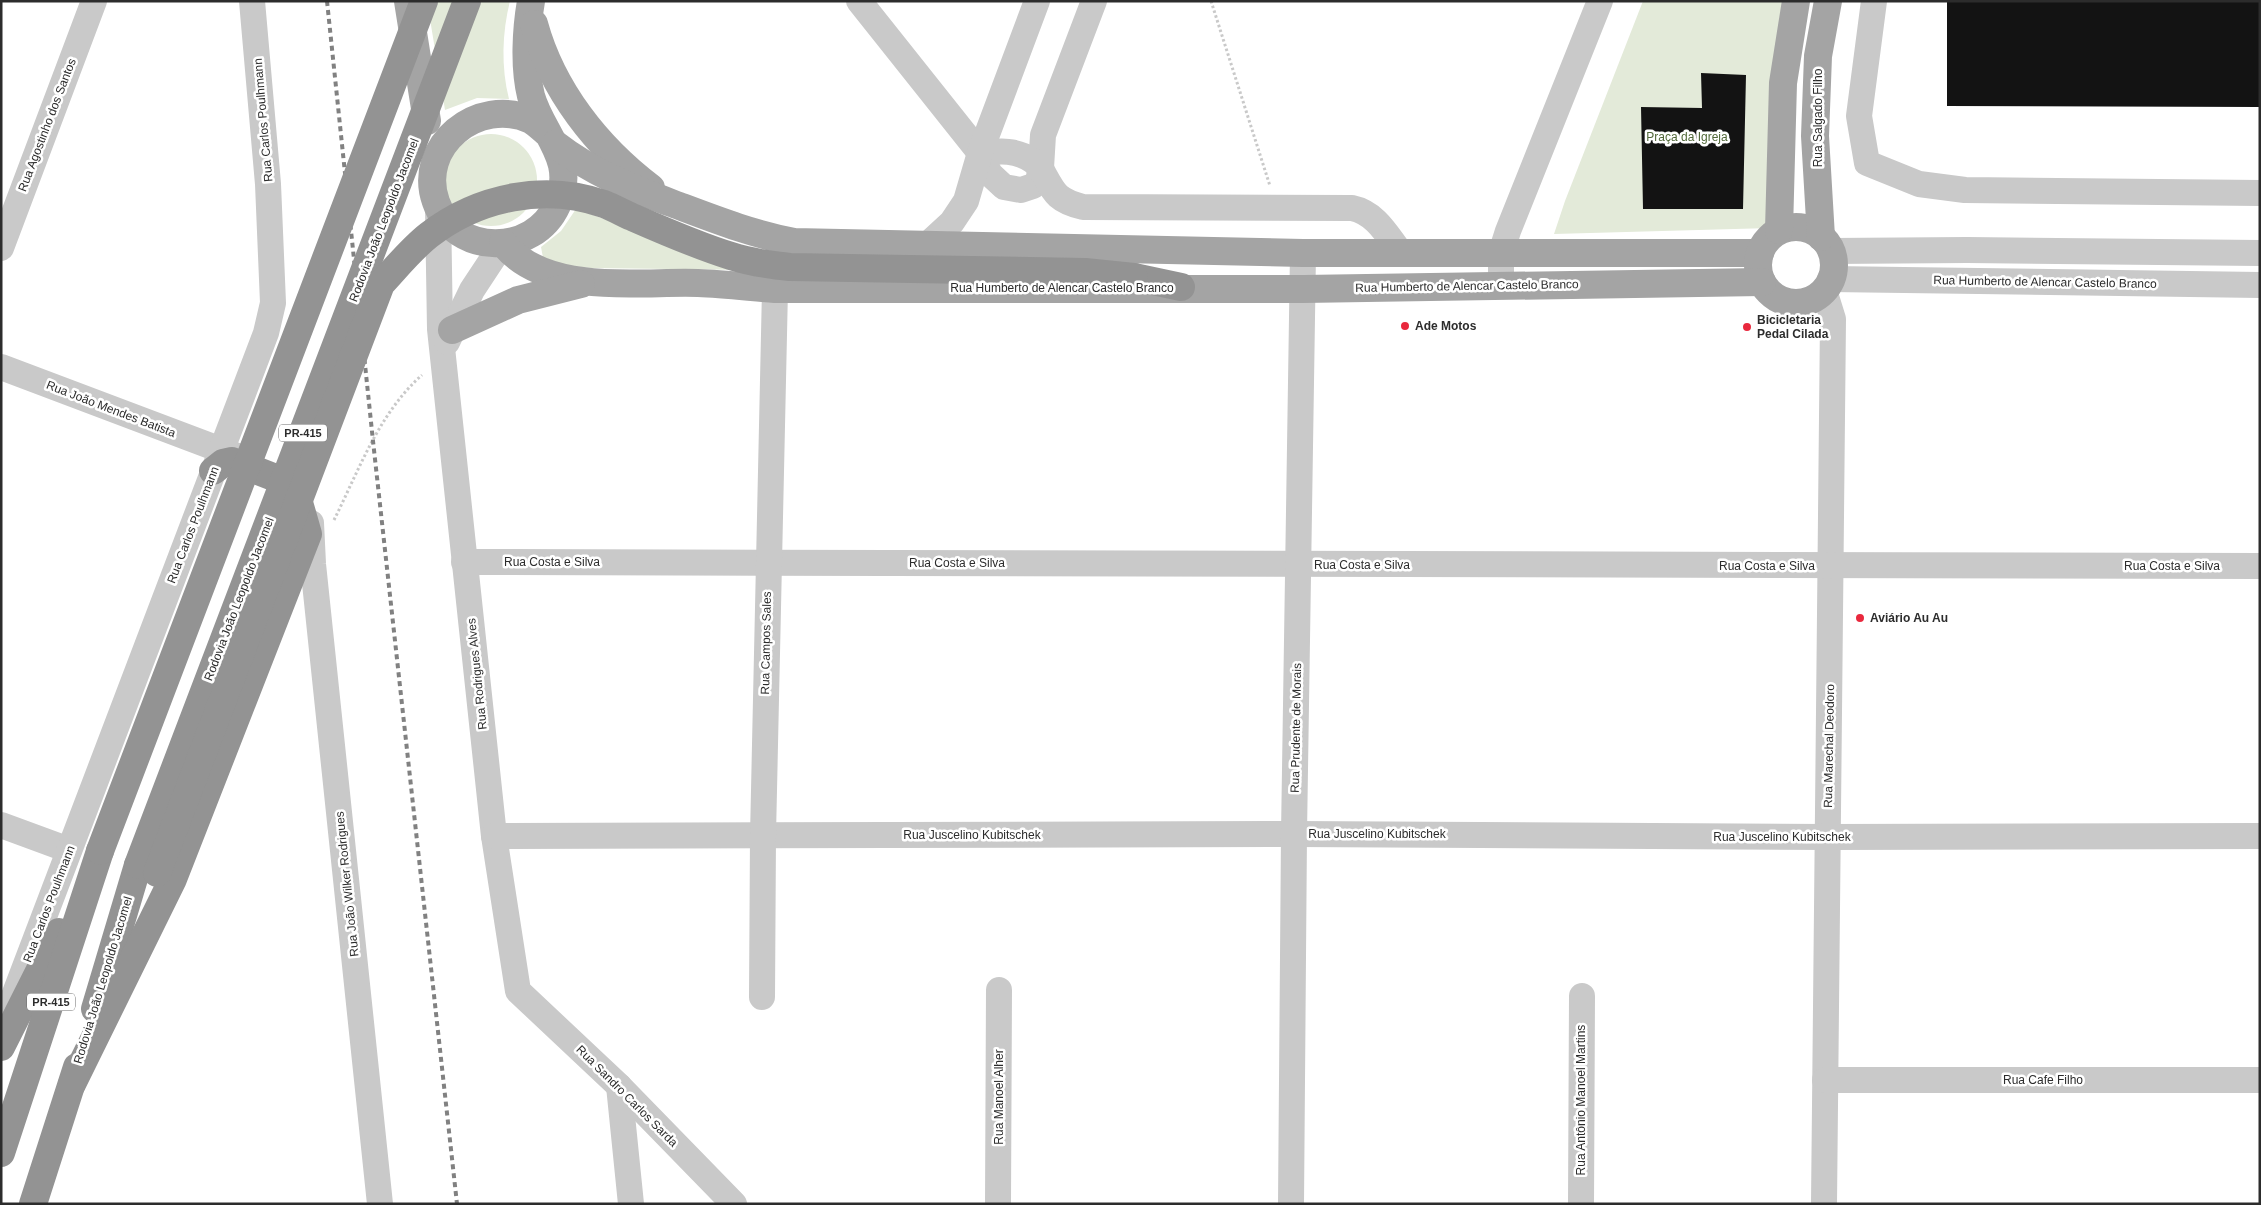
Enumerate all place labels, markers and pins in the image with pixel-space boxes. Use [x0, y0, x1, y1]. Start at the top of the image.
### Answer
place label: Bicicletaria Pedal Cilada [1757, 313, 1829, 341]
place label: Ade Motos [1415, 319, 1477, 333]
marker: Ade Motos [1399, 320, 1411, 332]
marker: Bicicletaria Pedal Cilada [1741, 321, 1753, 333]
place label: Aviário Au Au [1870, 611, 1948, 625]
marker: Aviário Au Au [1854, 612, 1866, 624]

